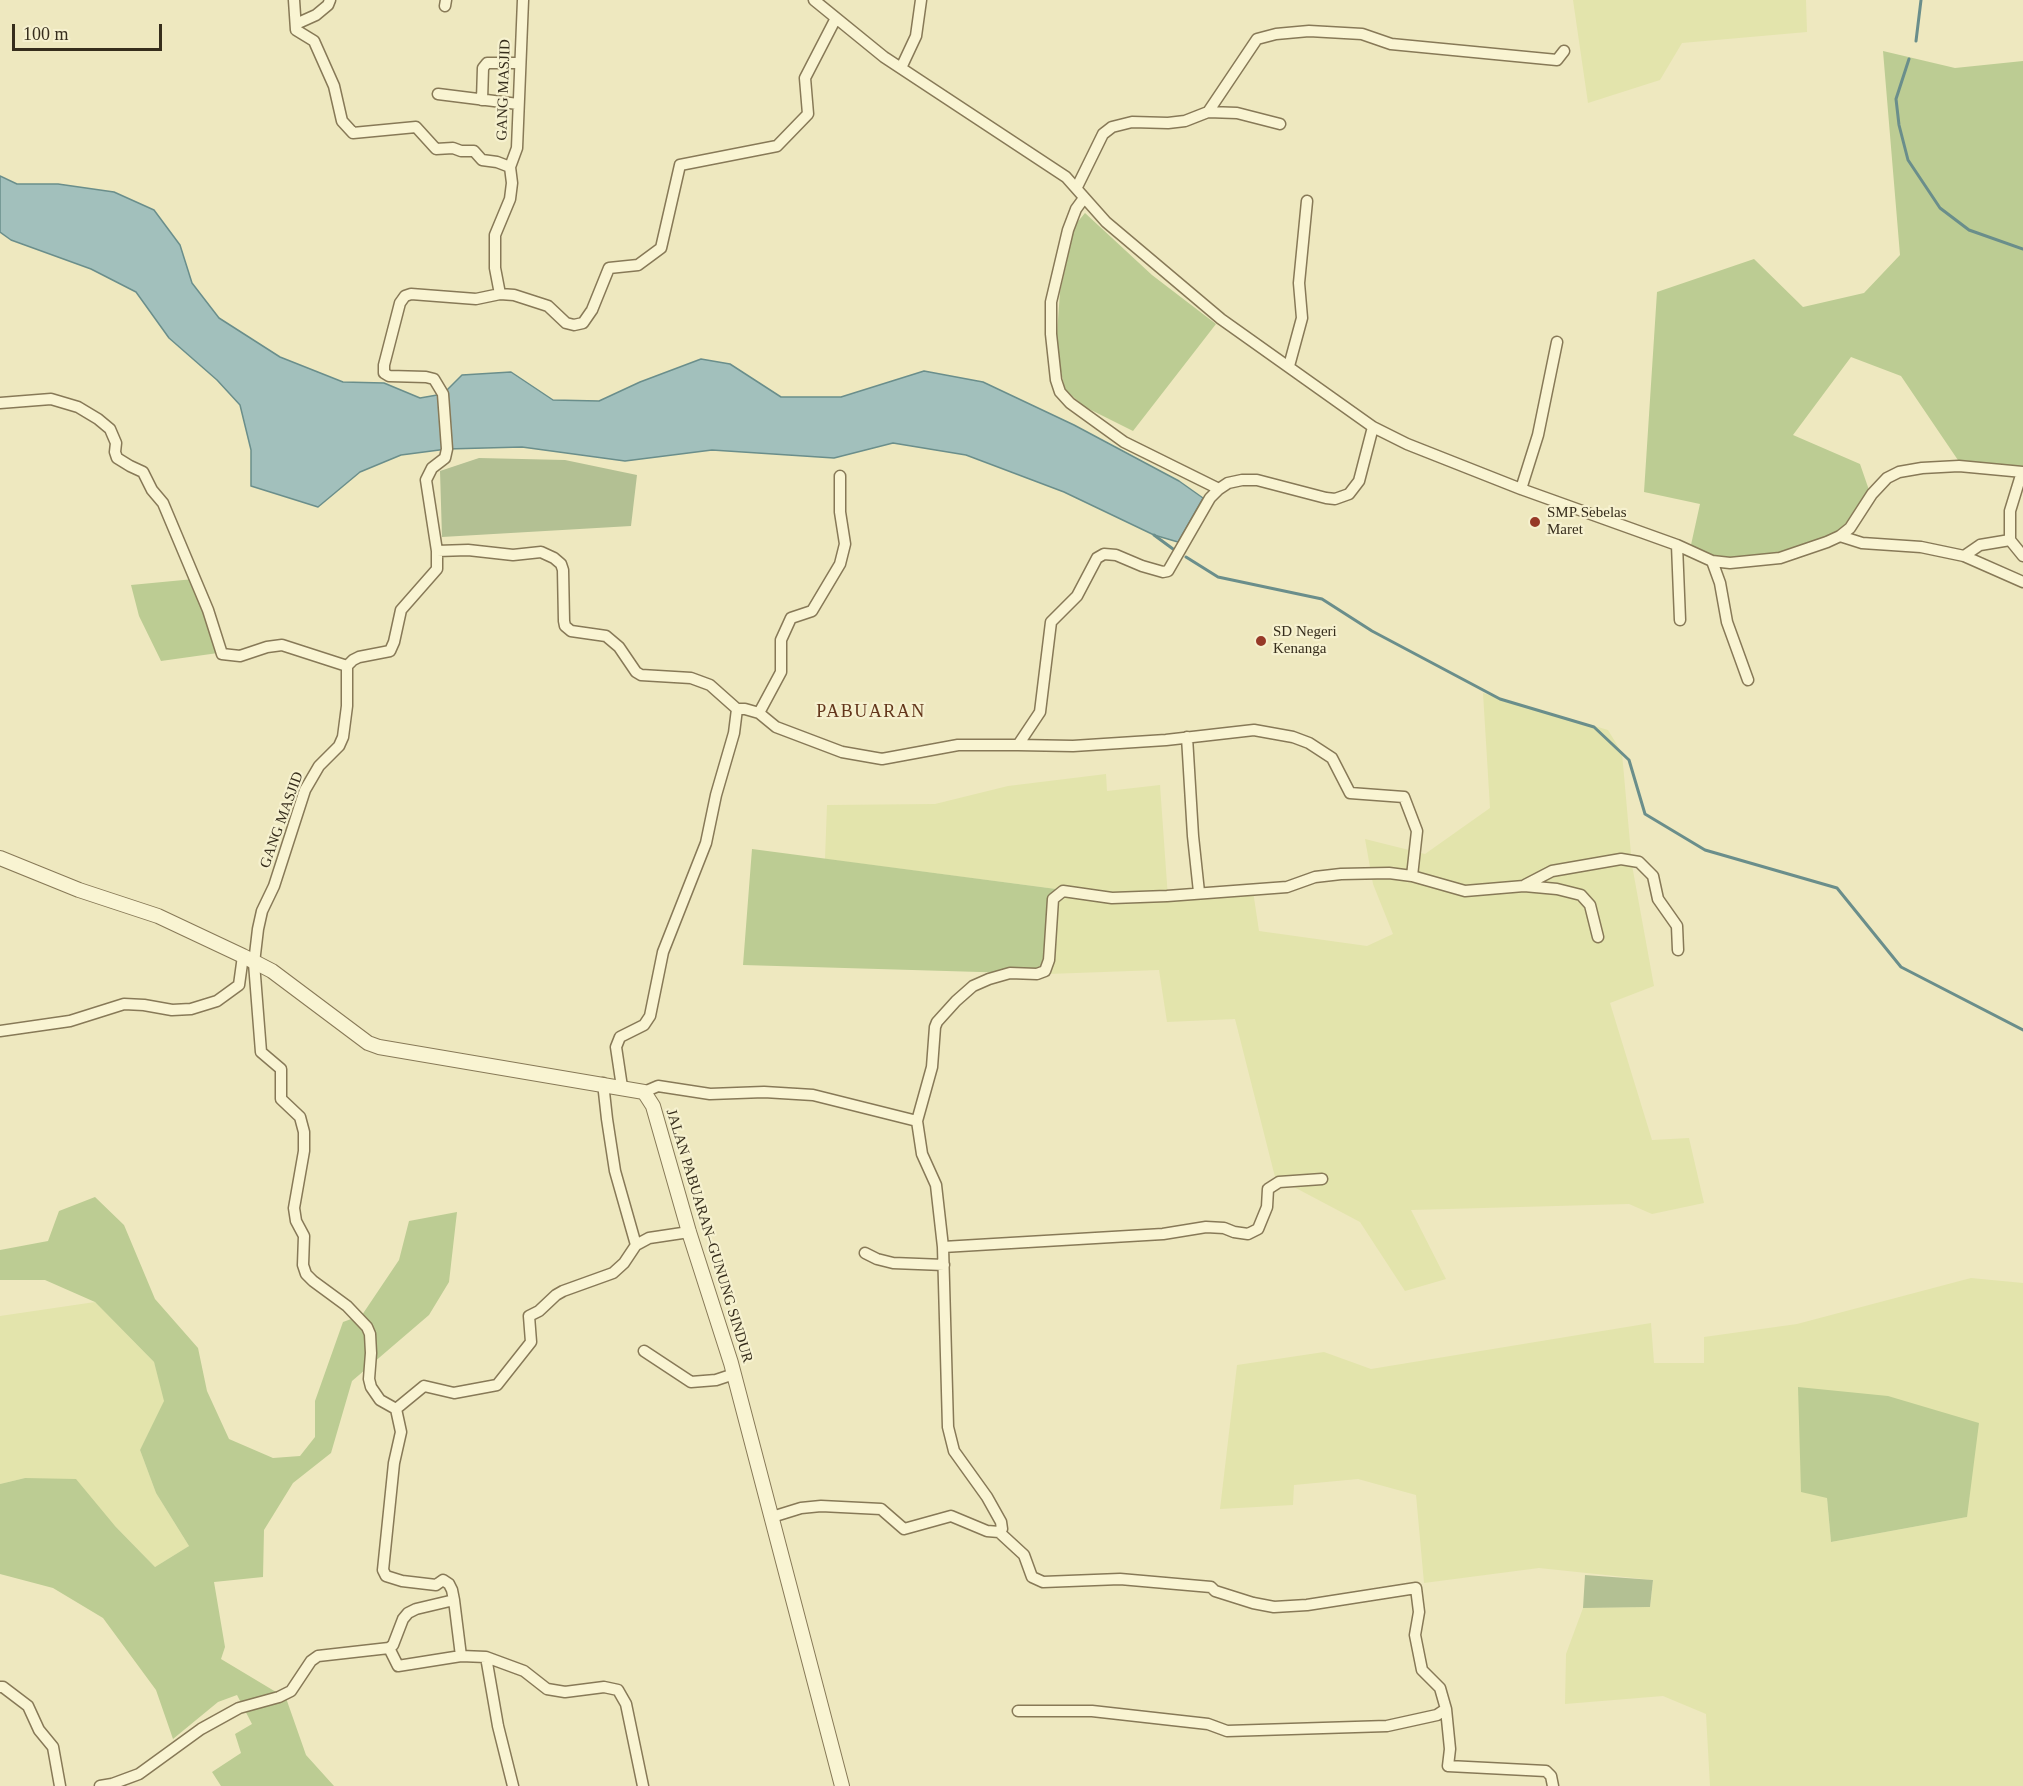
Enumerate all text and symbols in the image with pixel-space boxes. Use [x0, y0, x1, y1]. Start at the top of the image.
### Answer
scale bar [15, 12, 165, 50]
text: 100 m [23, 24, 69, 44]
street label: GANG MASJID [493, 39, 515, 141]
place label: SMP Sebelas Maret [1547, 504, 1627, 539]
marker: SMP Sebelas Maret [1528, 515, 1542, 529]
place label: SD Negeri Kenanga [1273, 623, 1337, 658]
marker: SD Negeri Kenanga [1254, 634, 1268, 648]
district label: PABUARAN [816, 701, 926, 723]
street label: GANG MASJID [256, 769, 308, 871]
street label: JALAN PABUARAN–GUNUNG SINDUR [662, 1107, 756, 1365]

